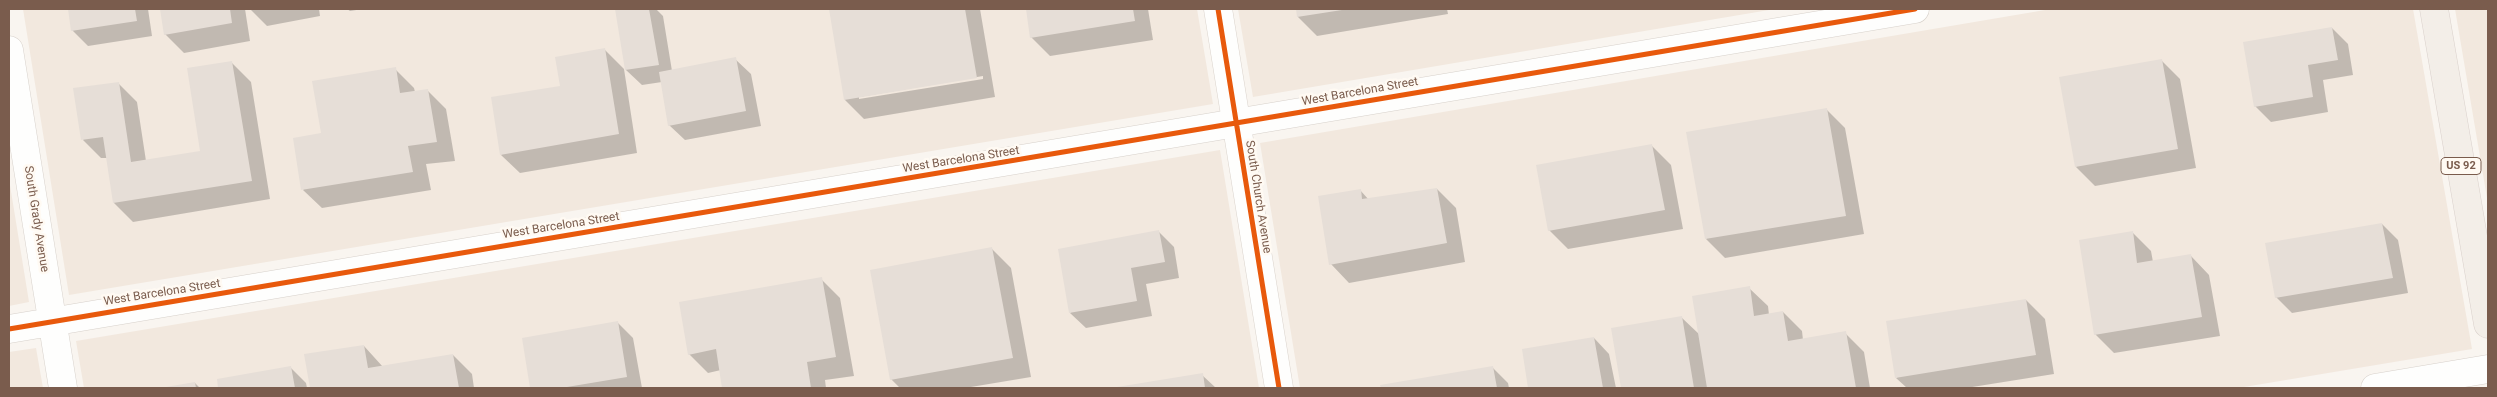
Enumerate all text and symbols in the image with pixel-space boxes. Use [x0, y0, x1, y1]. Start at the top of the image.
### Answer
street label: West Barcelona Street [1301, 75, 1419, 109]
street label: South Church Avenue [1242, 139, 1274, 255]
street label: West Barcelona Street [902, 144, 1020, 176]
road number: US 92 [2441, 158, 2481, 175]
street label: South Grady Avenue [20, 165, 52, 273]
street label: West Barcelona Street [502, 210, 620, 242]
street label: West Barcelona Street [103, 277, 221, 309]

